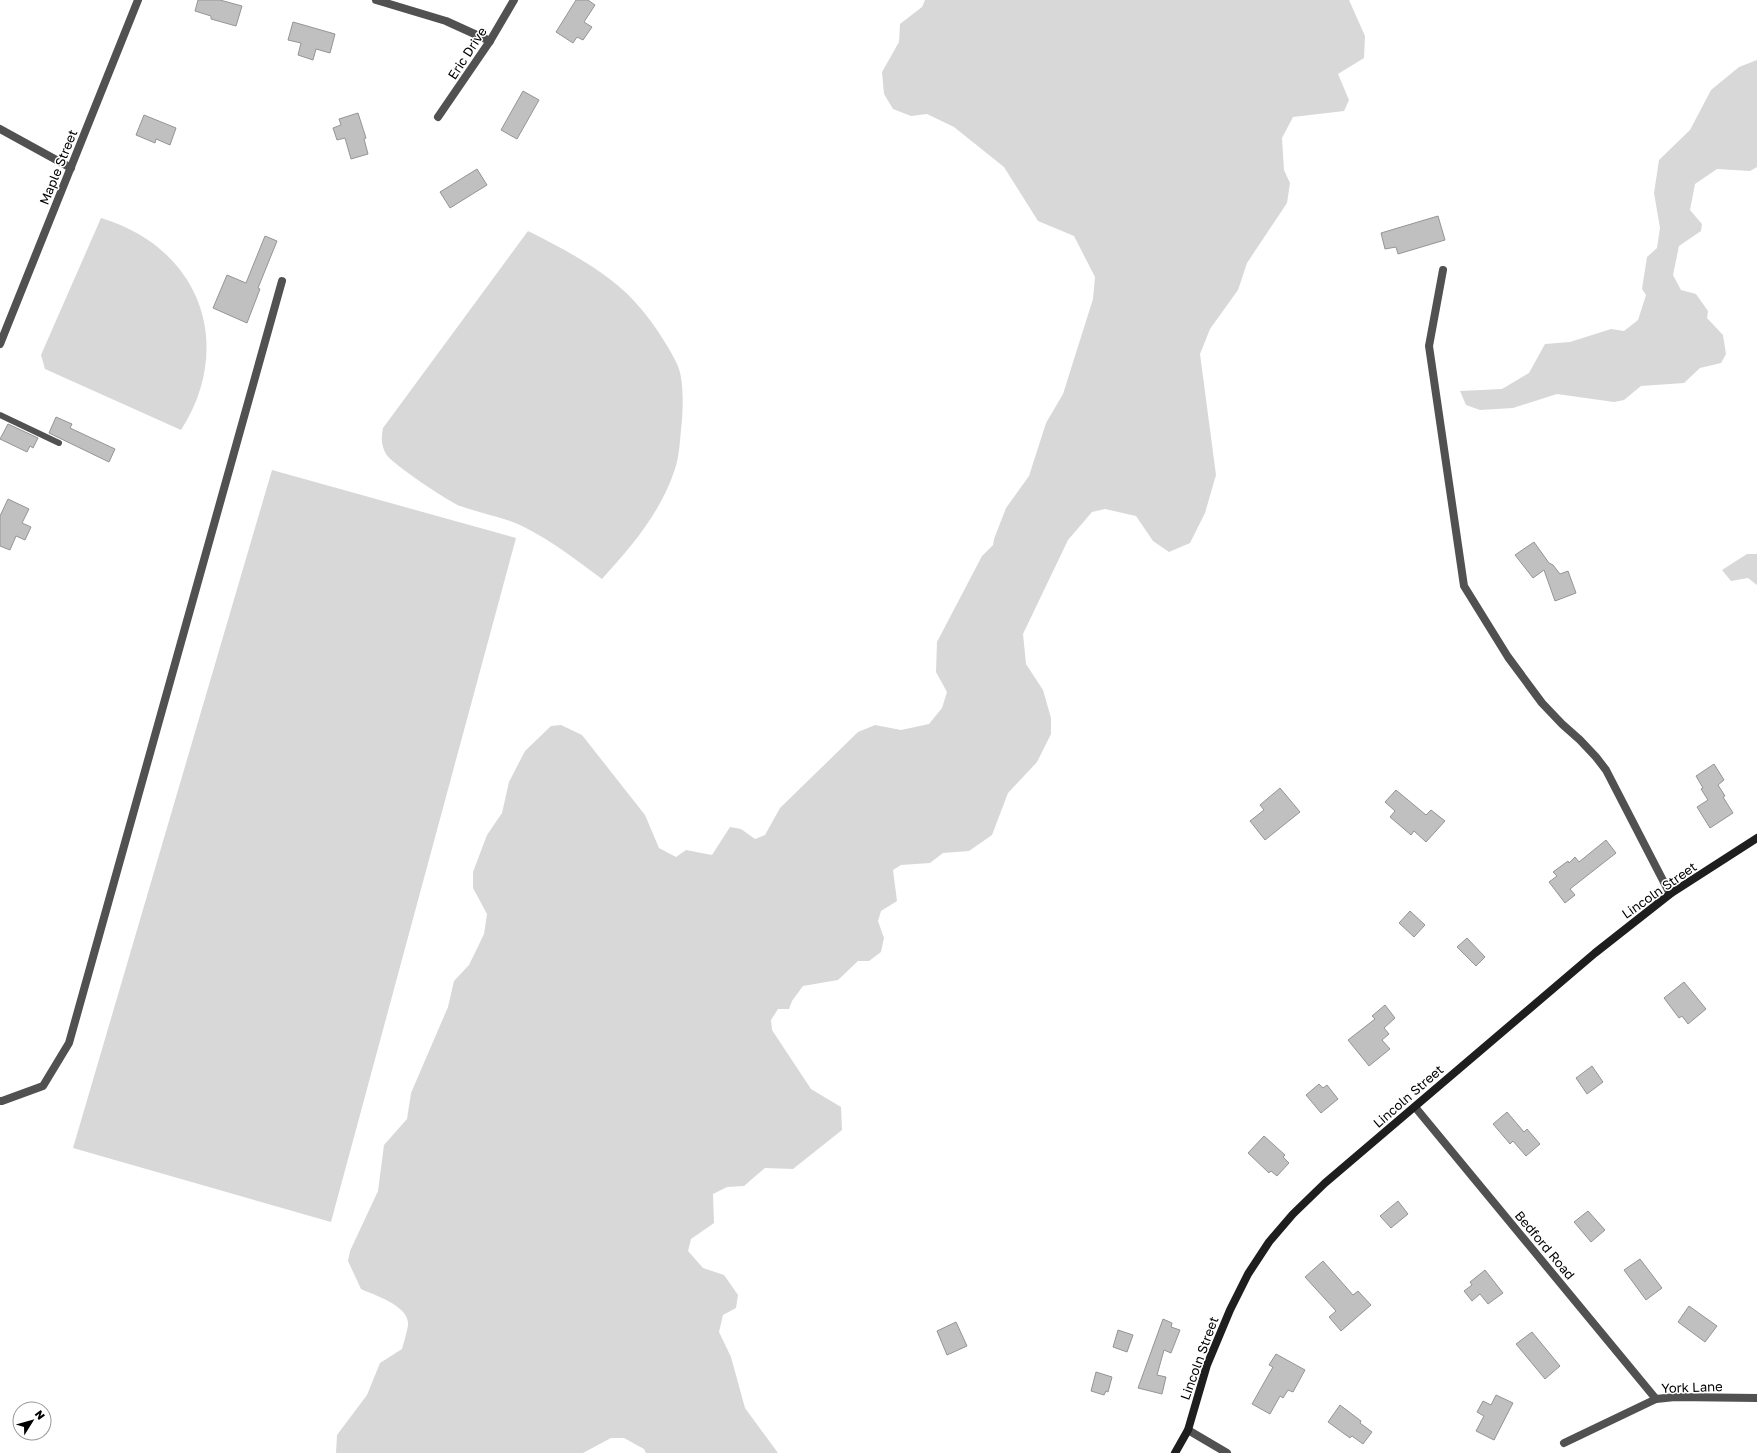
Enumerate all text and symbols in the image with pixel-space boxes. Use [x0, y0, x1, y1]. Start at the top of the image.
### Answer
street label: Eric Drive [444, 24, 490, 82]
street label: Maple Street [36, 127, 80, 207]
street label: Lincoln Street [1619, 858, 1699, 922]
street label: Lincoln Street [1370, 1061, 1446, 1131]
street label: Bedford Road [1512, 1207, 1578, 1283]
street label: Lincoln Street [1176, 1314, 1222, 1402]
street label: York Lane [1661, 1378, 1723, 1396]
north arrow [12, 1401, 52, 1441]
text: N [33, 1407, 48, 1422]

